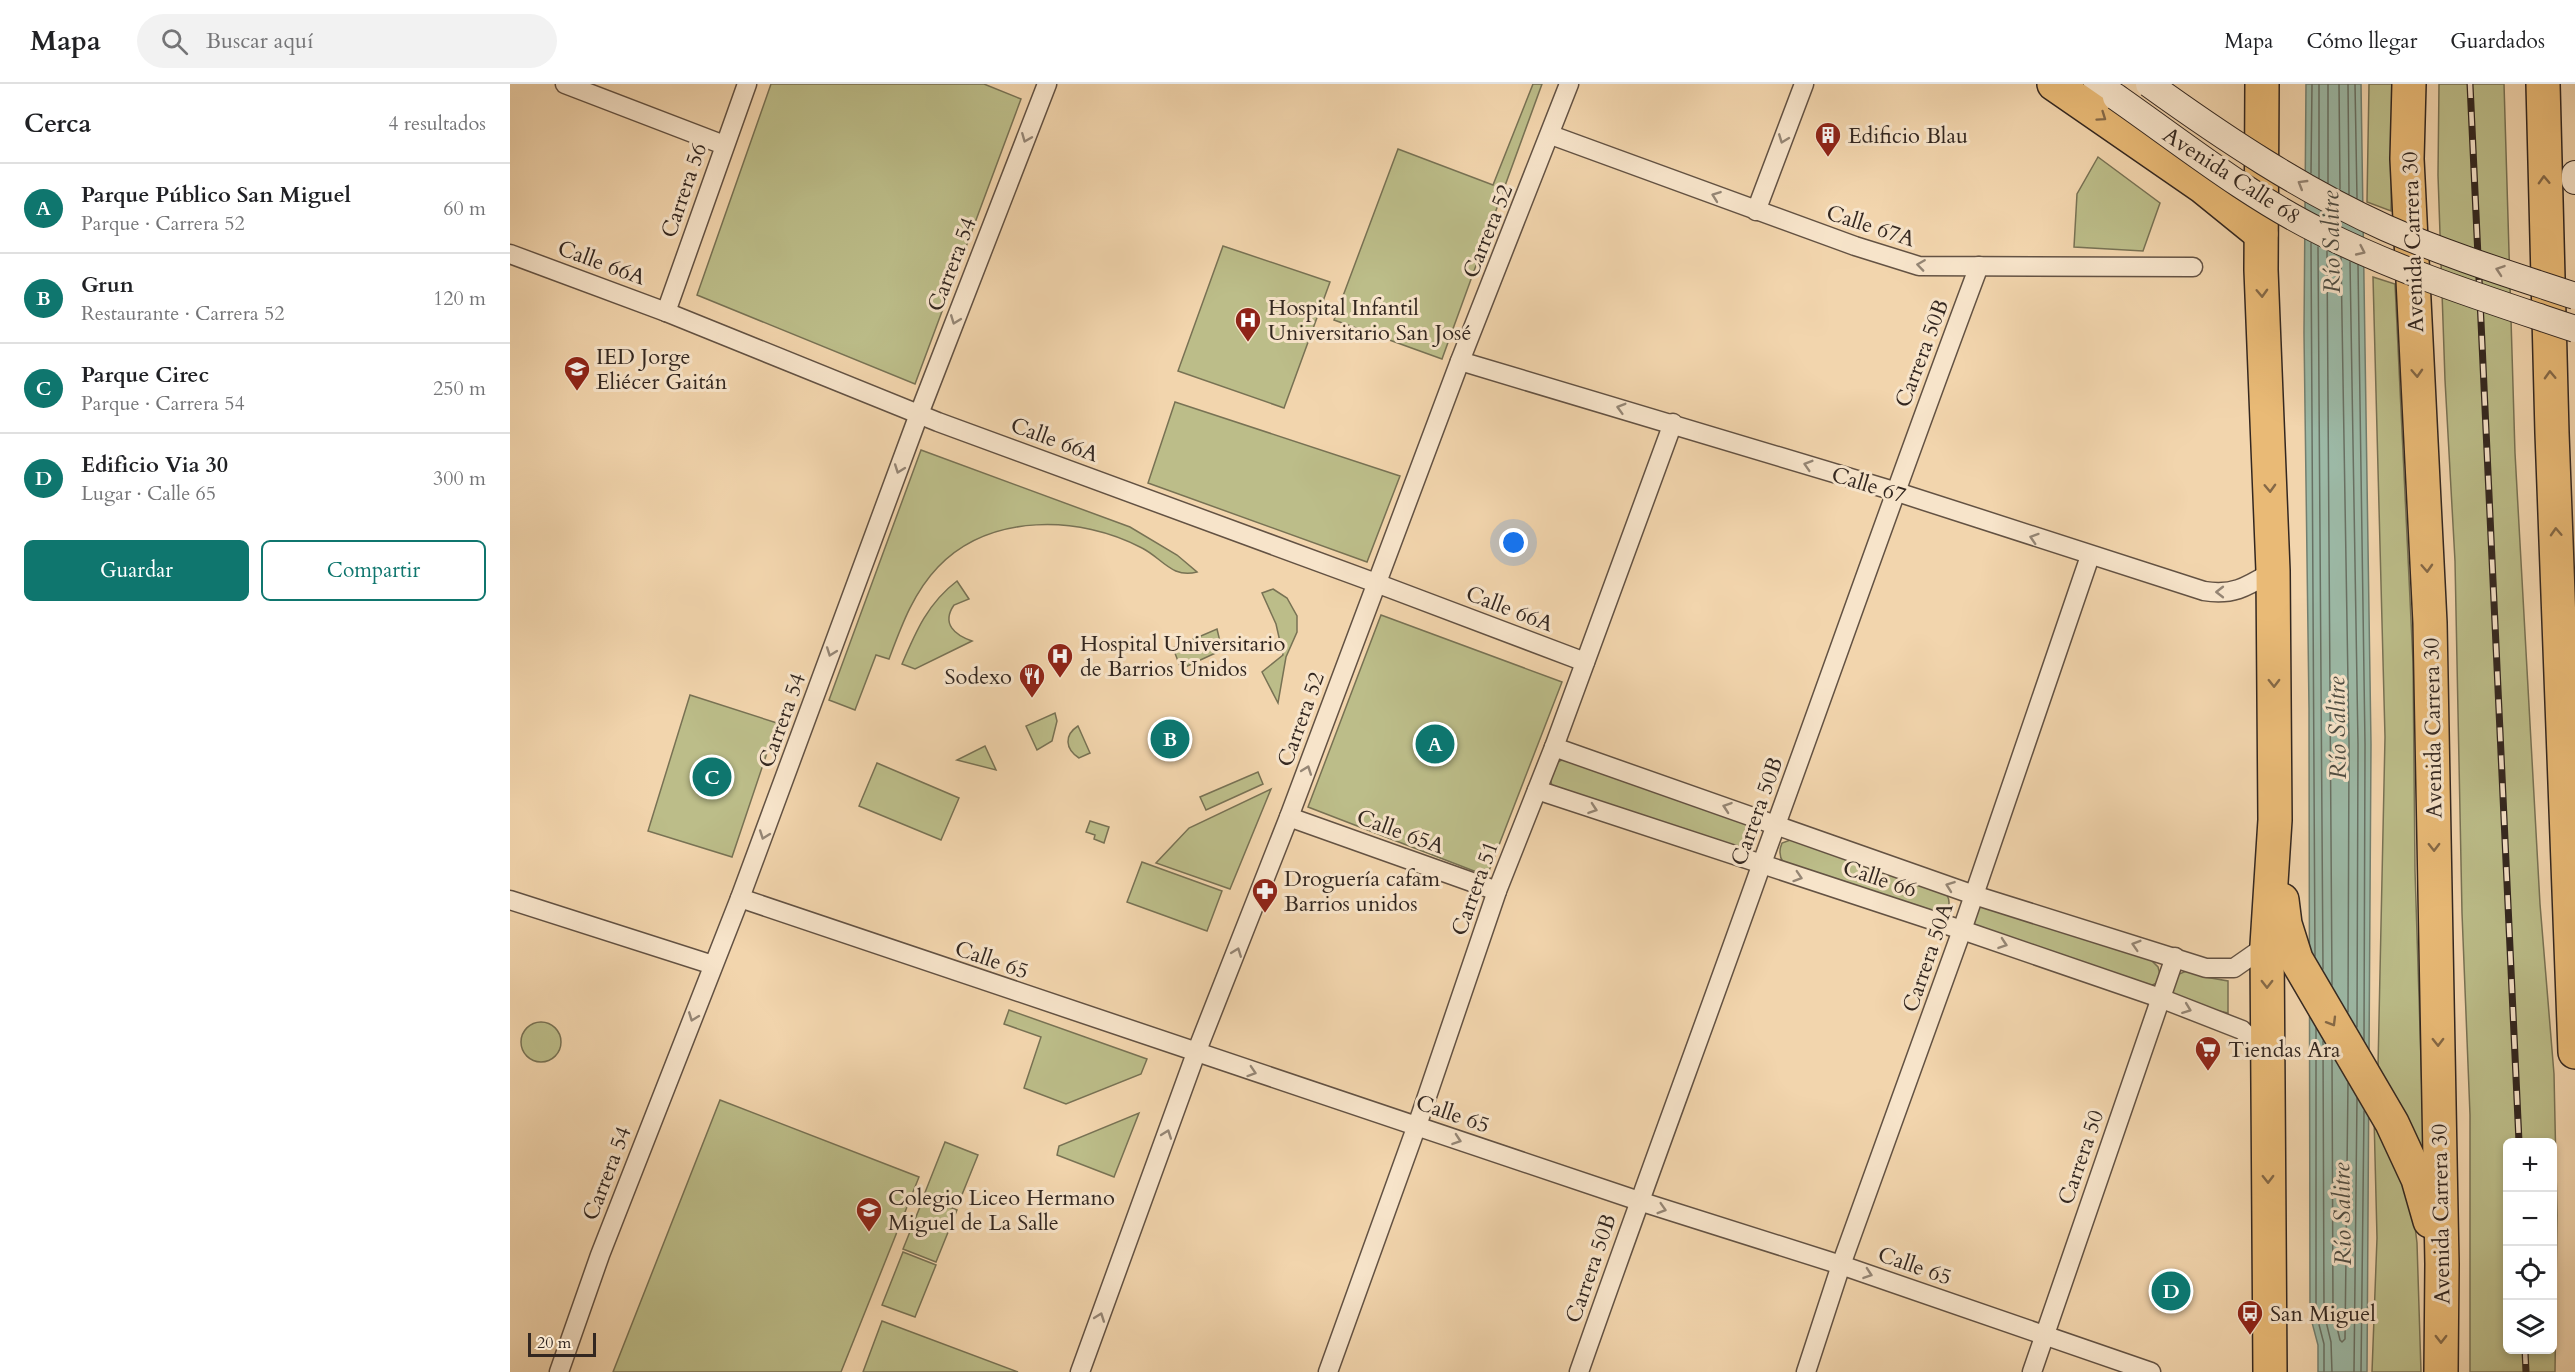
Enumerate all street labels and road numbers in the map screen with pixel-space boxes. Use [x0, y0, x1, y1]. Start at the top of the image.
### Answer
street label: Avenida Calle 68 [2157, 120, 2306, 232]
street label: Carrera 56 [654, 139, 714, 242]
street label: Avenida Carrera 30 [2395, 151, 2431, 333]
street label: Carrera 52 [1456, 180, 1520, 283]
street label: Calle 67A [1822, 198, 1919, 254]
street label: Carrera 54 [920, 213, 984, 316]
street label: Calle 66A [553, 233, 650, 293]
street label: Carrera 50B [1888, 295, 1956, 412]
street label: Calle 66A [1006, 410, 1103, 470]
street label: Calle 67 [1828, 460, 1909, 510]
street label: Calle 66A [1462, 579, 1558, 639]
street label: Avenida Carrera 30 [2416, 637, 2450, 819]
street label: Carrera 52 [1270, 668, 1332, 771]
street label: Carrera 54 [751, 669, 813, 772]
street label: Carrera 50B [1723, 753, 1790, 870]
street label: Calle 65A [1352, 802, 1449, 862]
street label: Carrera 51 [1444, 837, 1506, 940]
street label: Calle 66 [1839, 853, 1920, 905]
street label: Carrera 50A [1895, 898, 1961, 1016]
street label: Calle 65 [951, 933, 1032, 986]
street label: Calle 65 [1412, 1087, 1493, 1140]
street label: Carrera 50 [2051, 1106, 2111, 1209]
street label: Carrera 54 [575, 1122, 639, 1225]
street label: Avenida Carrera 30 [2424, 1123, 2458, 1305]
street label: Carrera 50B [1558, 1210, 1624, 1327]
street label: Calle 65 [1874, 1239, 1955, 1292]

